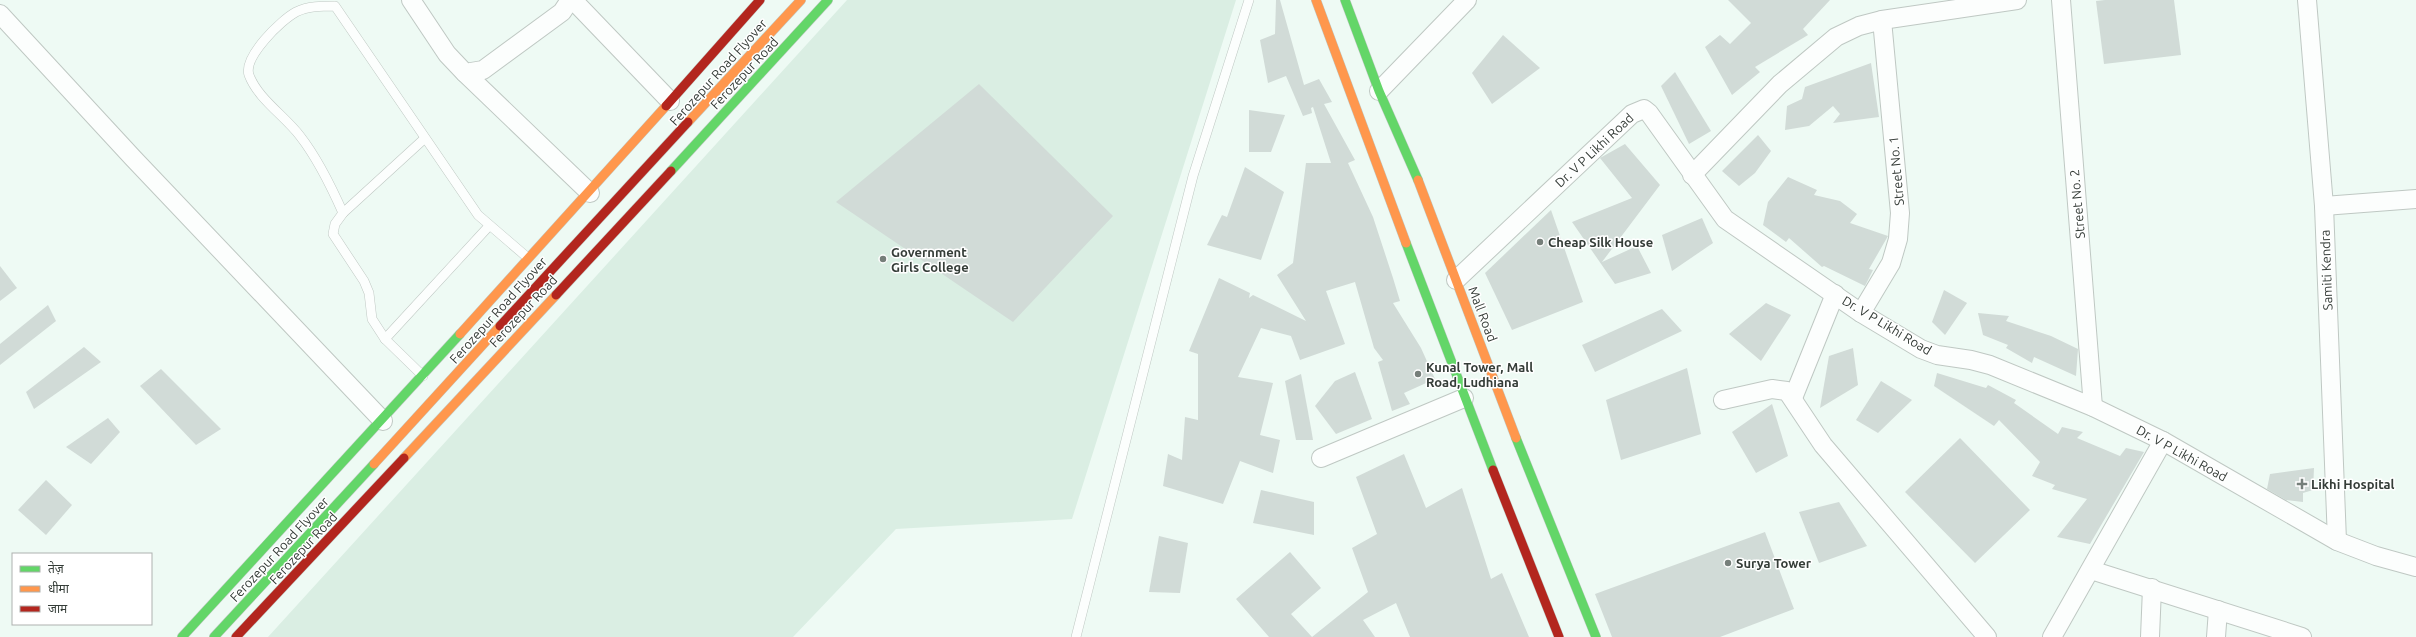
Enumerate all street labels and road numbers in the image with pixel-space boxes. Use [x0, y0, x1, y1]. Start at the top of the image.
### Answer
street label: Ferozepur Road Flyover [666, 16, 770, 128]
street label: Ferozepur Road [707, 34, 781, 112]
street label: Dr. V P Likhi Road [1552, 110, 1636, 190]
street label: Street No. 1 [1886, 136, 1906, 206]
street label: Street No. 2 [2067, 169, 2087, 239]
street label: Samiti Kendra [2318, 229, 2334, 311]
street label: Ferozepur Road Flyover [446, 254, 550, 366]
street label: Ferozepur Road [486, 272, 560, 350]
street label: Mall Road [1466, 285, 1500, 343]
street label: Dr. V P Likhi Road [1840, 293, 1934, 357]
street label: Dr. V P Likhi Road [2134, 422, 2230, 484]
street label: Ferozepur Road Flyover [227, 494, 331, 604]
street label: Ferozepur Road [266, 509, 340, 587]

